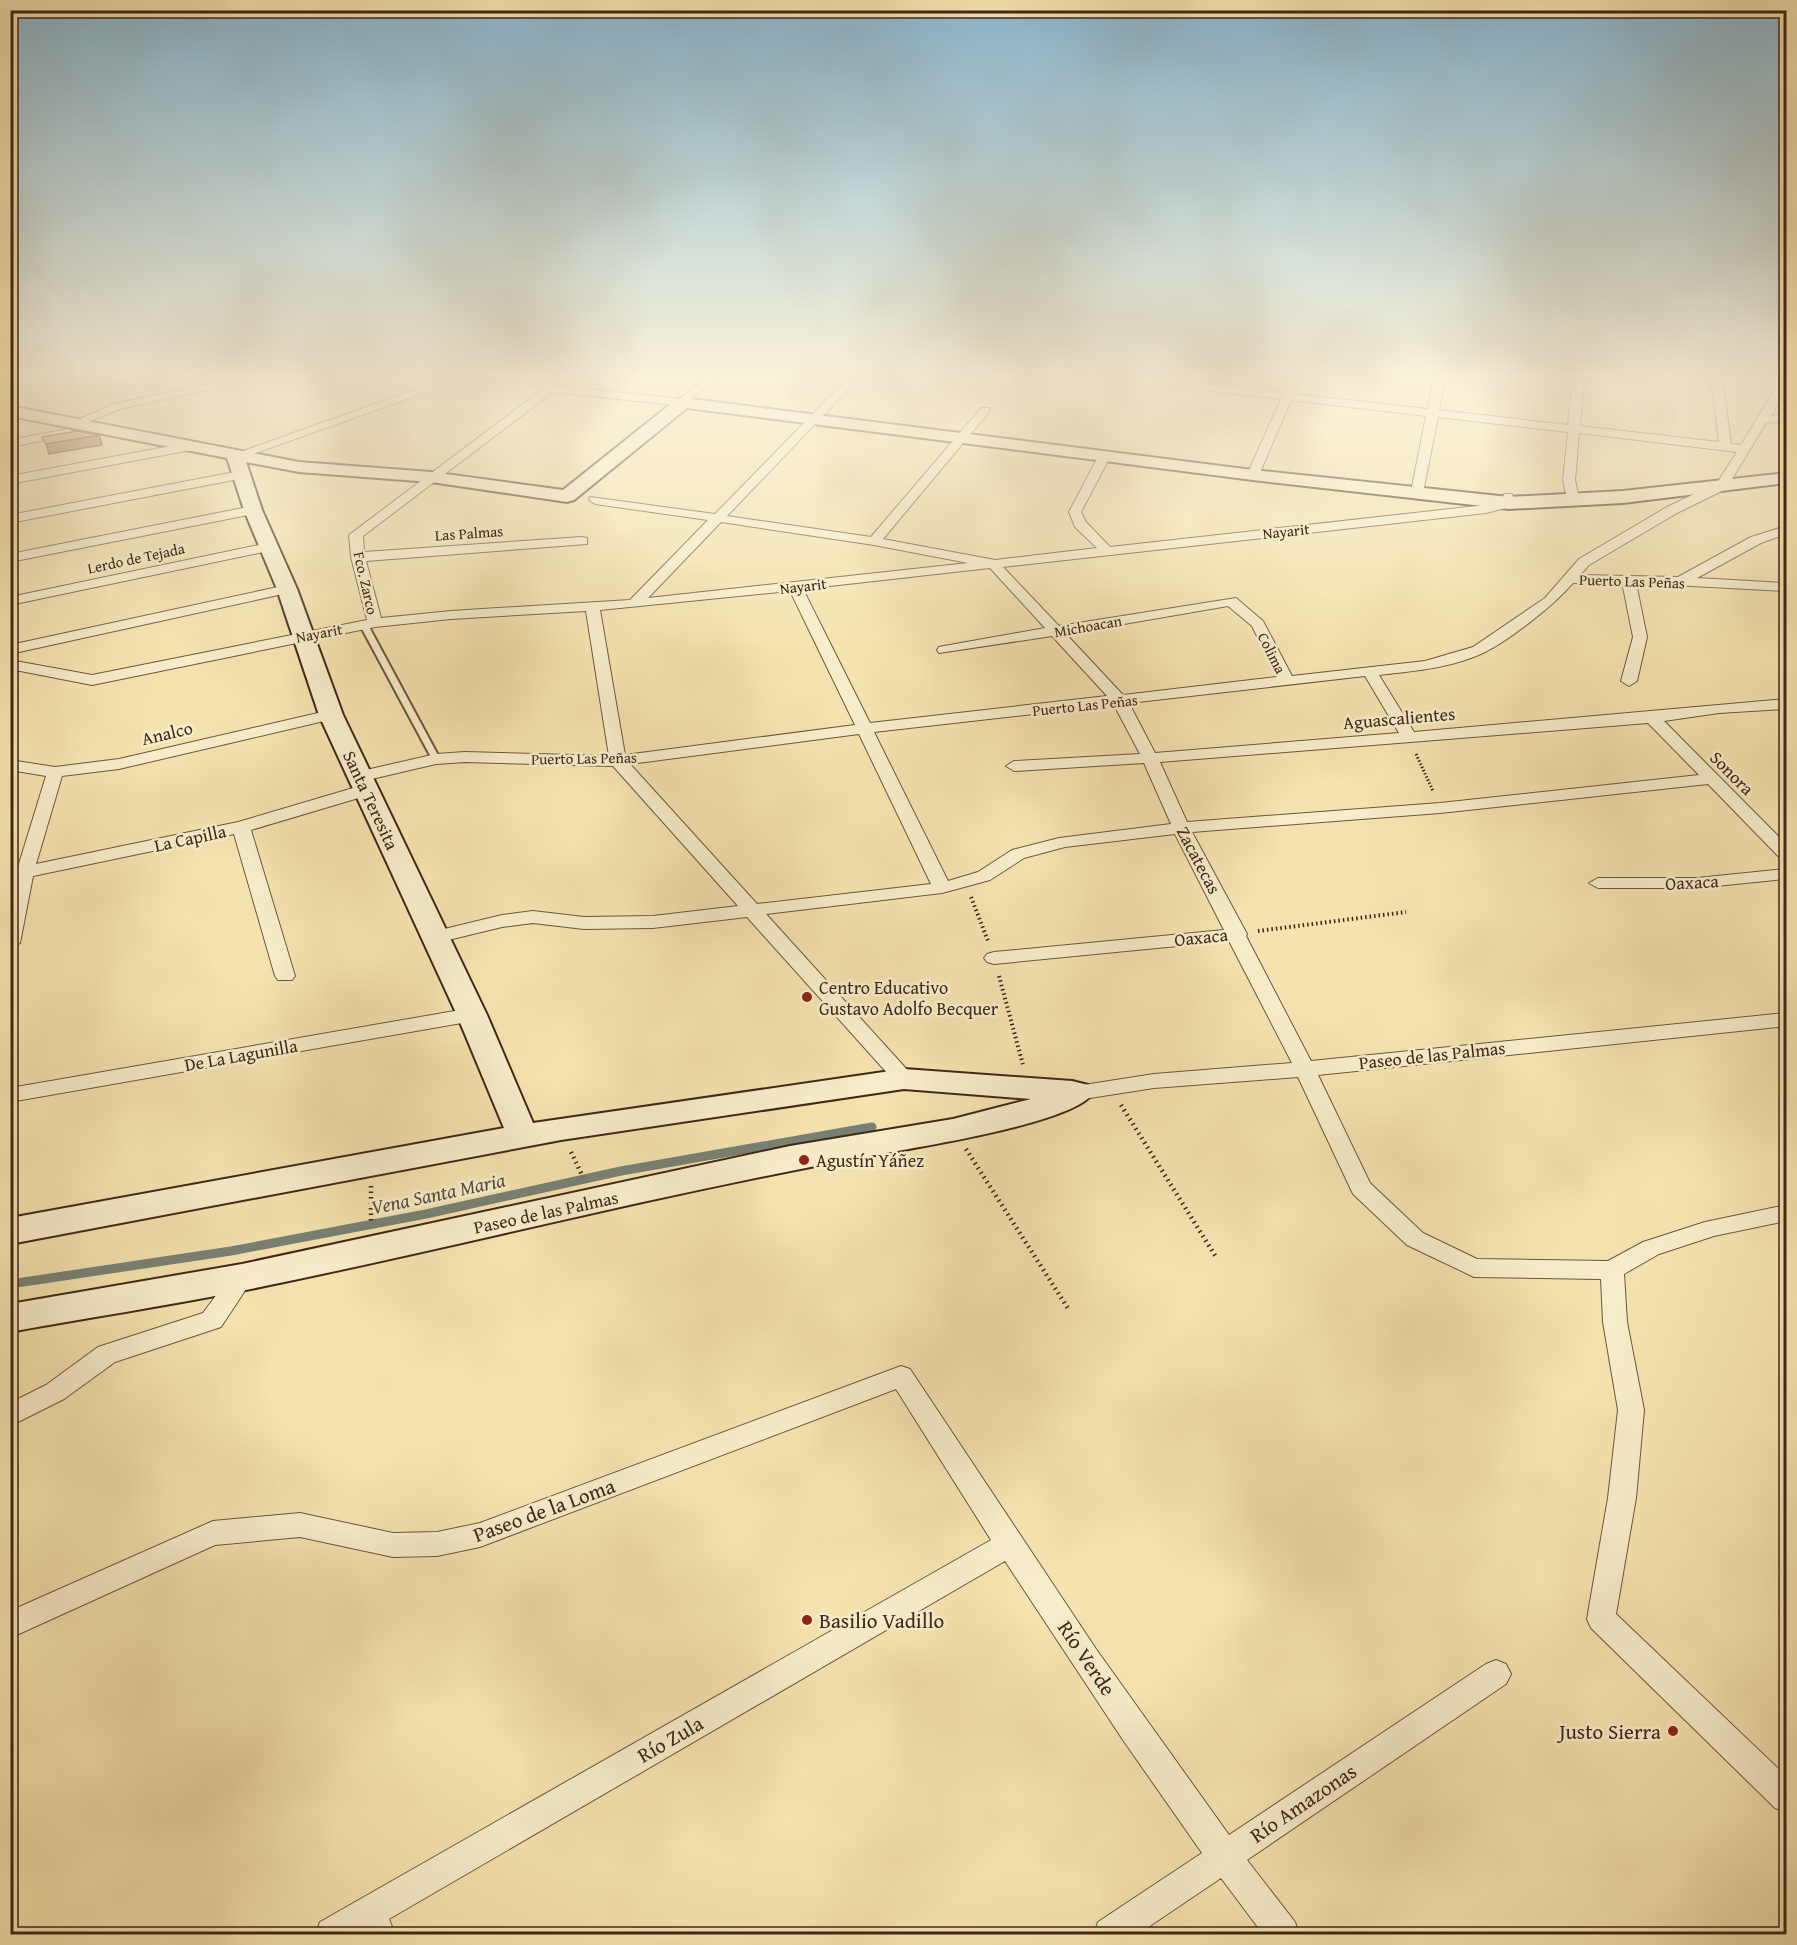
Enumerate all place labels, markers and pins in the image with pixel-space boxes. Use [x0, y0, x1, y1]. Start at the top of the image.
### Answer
place label: Centro Educativo Gustavo Adolfo Becquer [819, 974, 999, 1022]
marker: Centro Educativo Gustavo Adolfo Becquer [800, 990, 814, 1004]
place label: Agustín Yáñez [816, 1147, 924, 1174]
marker: Agustín Yáñez [797, 1153, 811, 1167]
place label: Basilio Vadillo [819, 1605, 944, 1636]
marker: Basilio Vadillo [800, 1613, 814, 1627]
place label: Justo Sierra [1556, 1716, 1661, 1747]
marker: Justo Sierra [1666, 1724, 1680, 1738]

